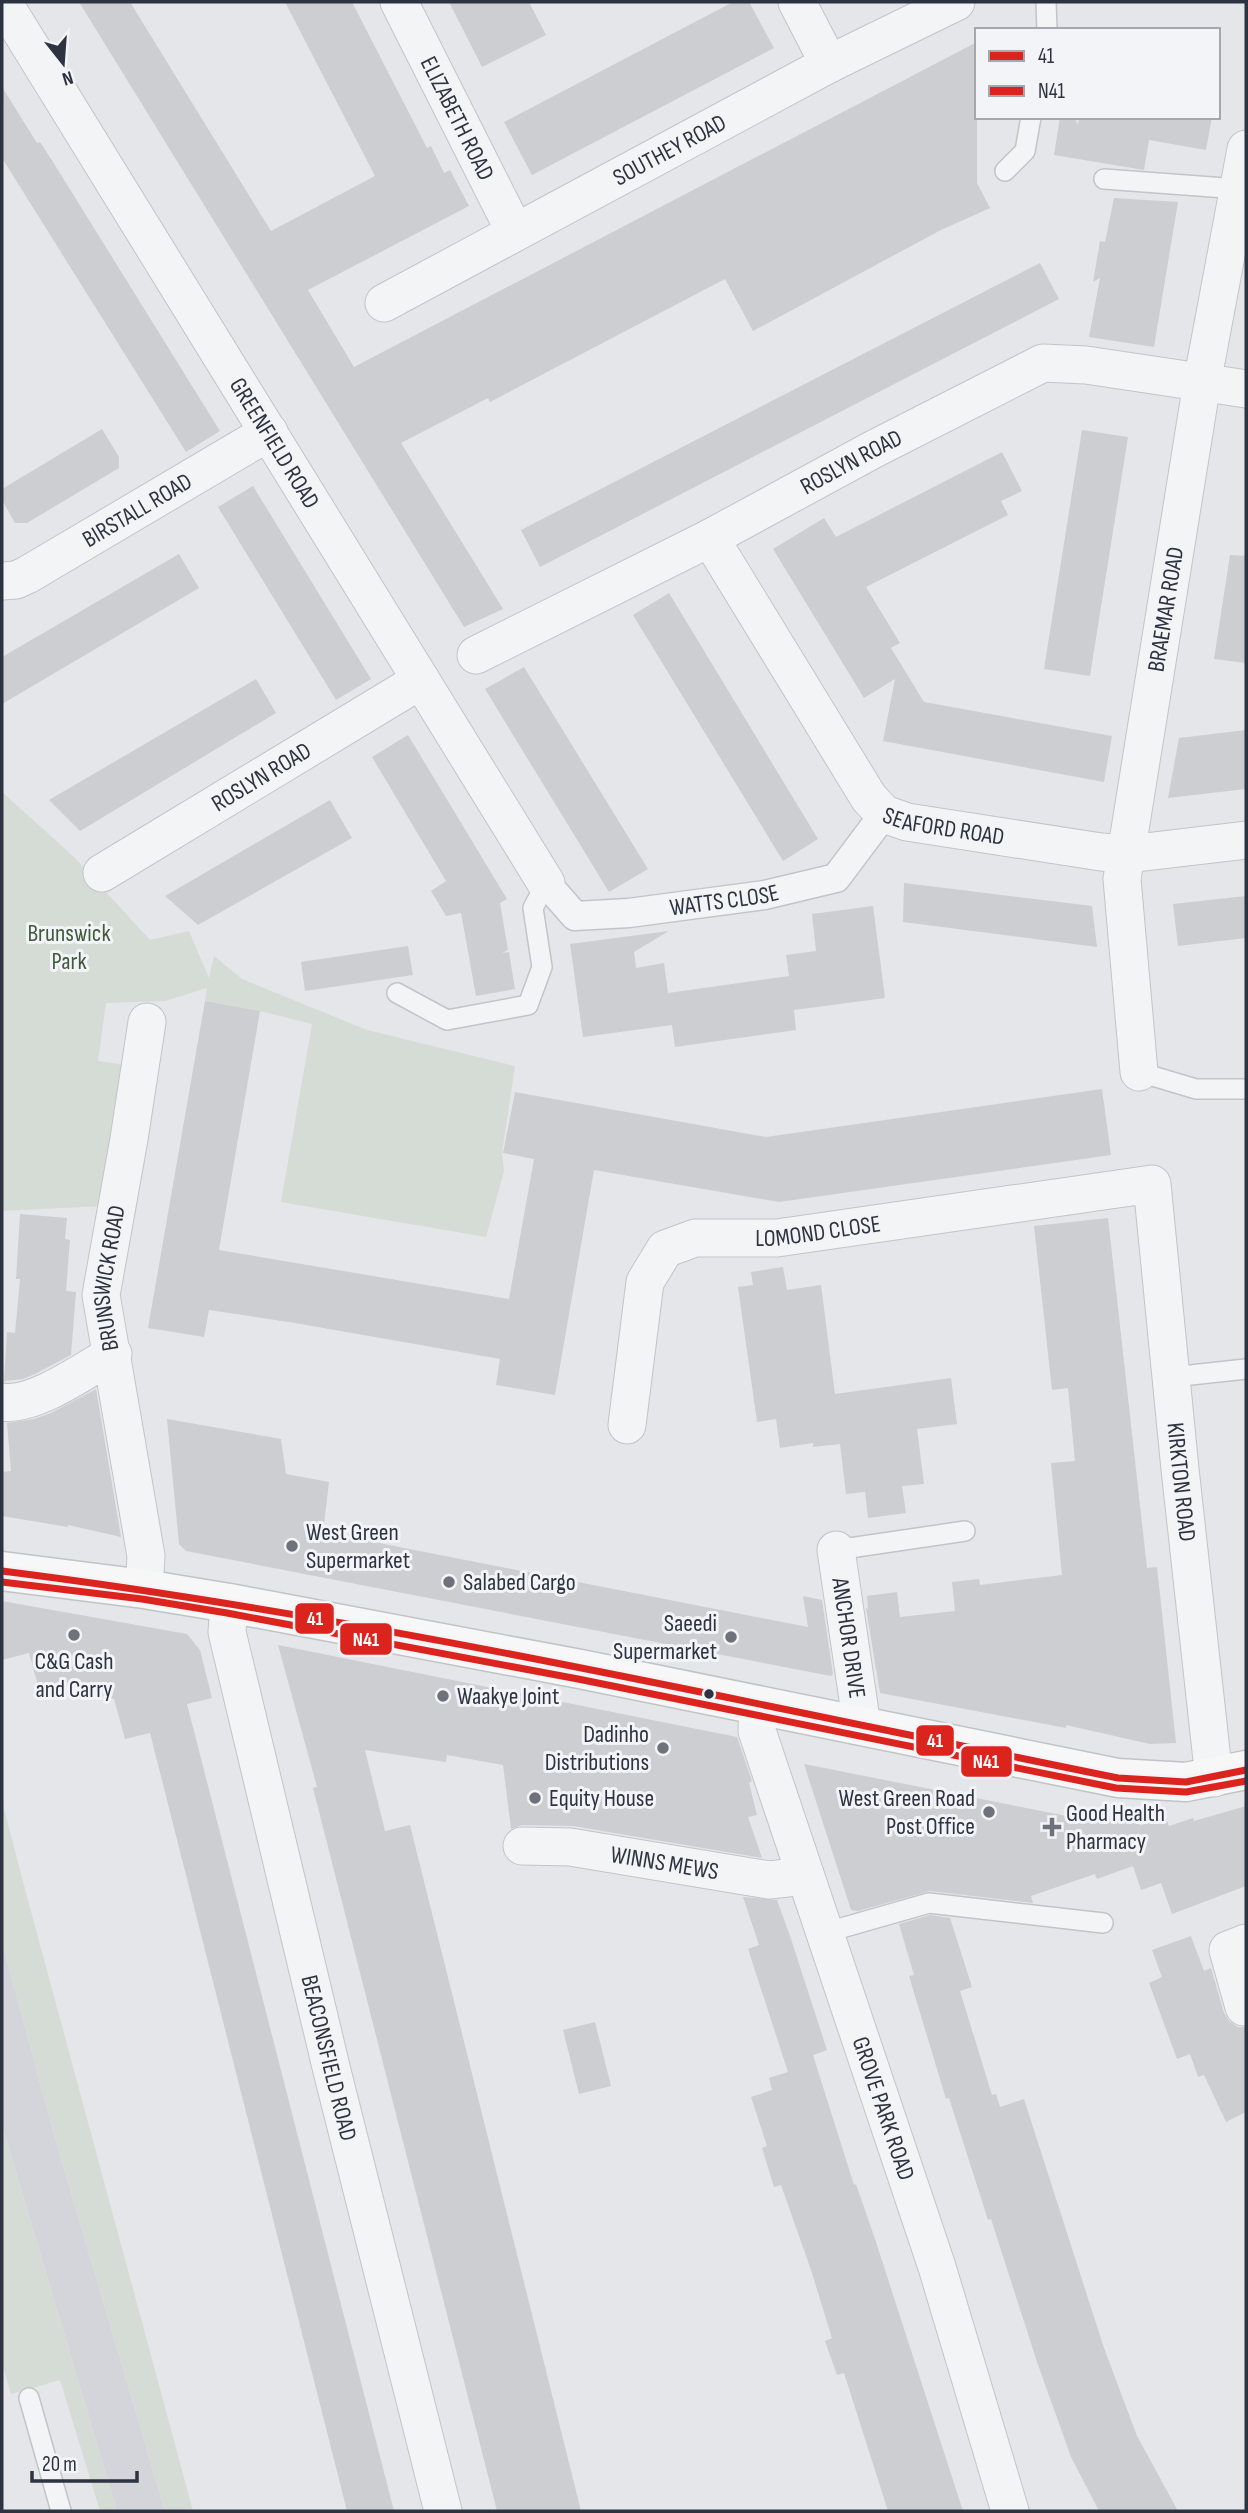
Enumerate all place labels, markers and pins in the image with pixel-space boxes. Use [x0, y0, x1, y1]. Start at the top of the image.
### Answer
place label: West Green Supermarket [306, 1518, 410, 1575]
marker: West Green Supermarket [284, 1538, 300, 1554]
place label: Salabed Cargo [463, 1568, 576, 1597]
marker: Salabed Cargo [441, 1574, 457, 1590]
place label: Saeedi Supermarket [613, 1609, 717, 1666]
marker: C&G Cash and Carry [66, 1627, 82, 1643]
marker: Saeedi Supermarket [723, 1629, 739, 1645]
place label: C&G Cash and Carry [35, 1647, 113, 1704]
place label: Waakye Joint [457, 1682, 559, 1711]
unlabelled marker [702, 1687, 716, 1701]
marker: Waakye Joint [435, 1688, 451, 1704]
place label: Dadinho Distributions [545, 1720, 649, 1777]
marker: Dadinho Distributions [655, 1740, 671, 1756]
place label: Equity House [549, 1784, 654, 1813]
place label: West Green Road Post Office [838, 1784, 975, 1841]
marker: Equity House [527, 1790, 543, 1806]
place label: Good Health Pharmacy [1066, 1799, 1165, 1856]
marker: West Green Road Post Office [981, 1804, 997, 1820]
marker: Good Health Pharmacy [1044, 1819, 1060, 1835]

